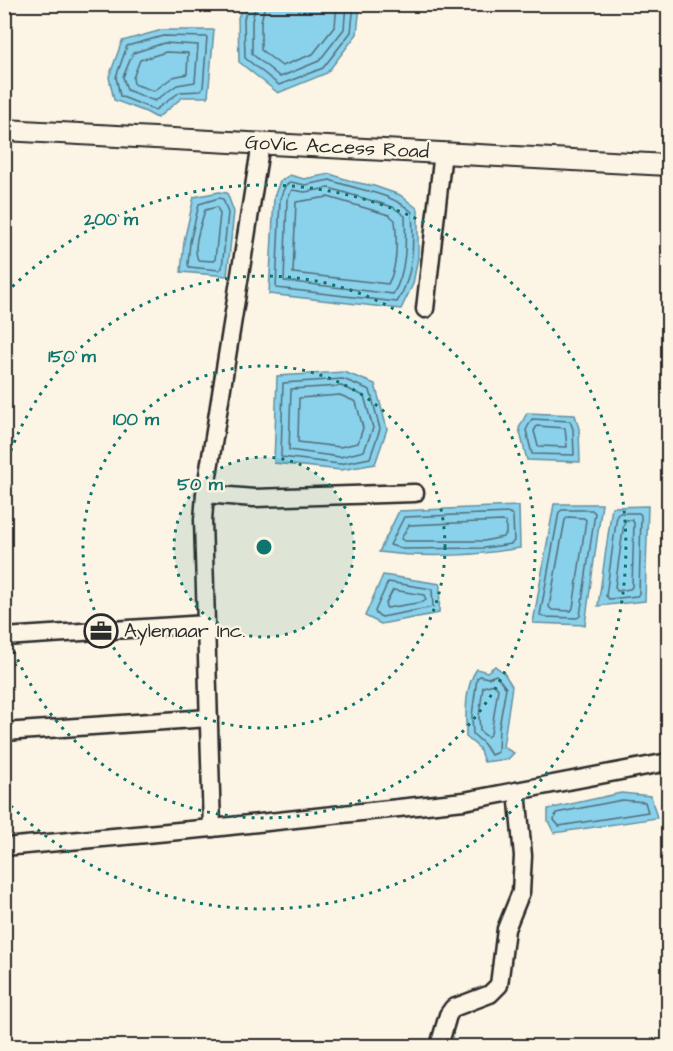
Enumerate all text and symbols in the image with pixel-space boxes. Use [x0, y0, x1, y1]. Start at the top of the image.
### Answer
street label: GoVic Access Road [244, 128, 430, 166]
text: 200 m [83, 207, 139, 232]
text: 150 m [48, 344, 97, 369]
text: 100 m [113, 407, 160, 432]
text: 50 m [177, 472, 224, 497]
centre of rings [254, 537, 274, 557]
office icon: Aylemaar Inc. [83, 613, 119, 649]
place label: Aylemaar Inc. [124, 617, 245, 646]

